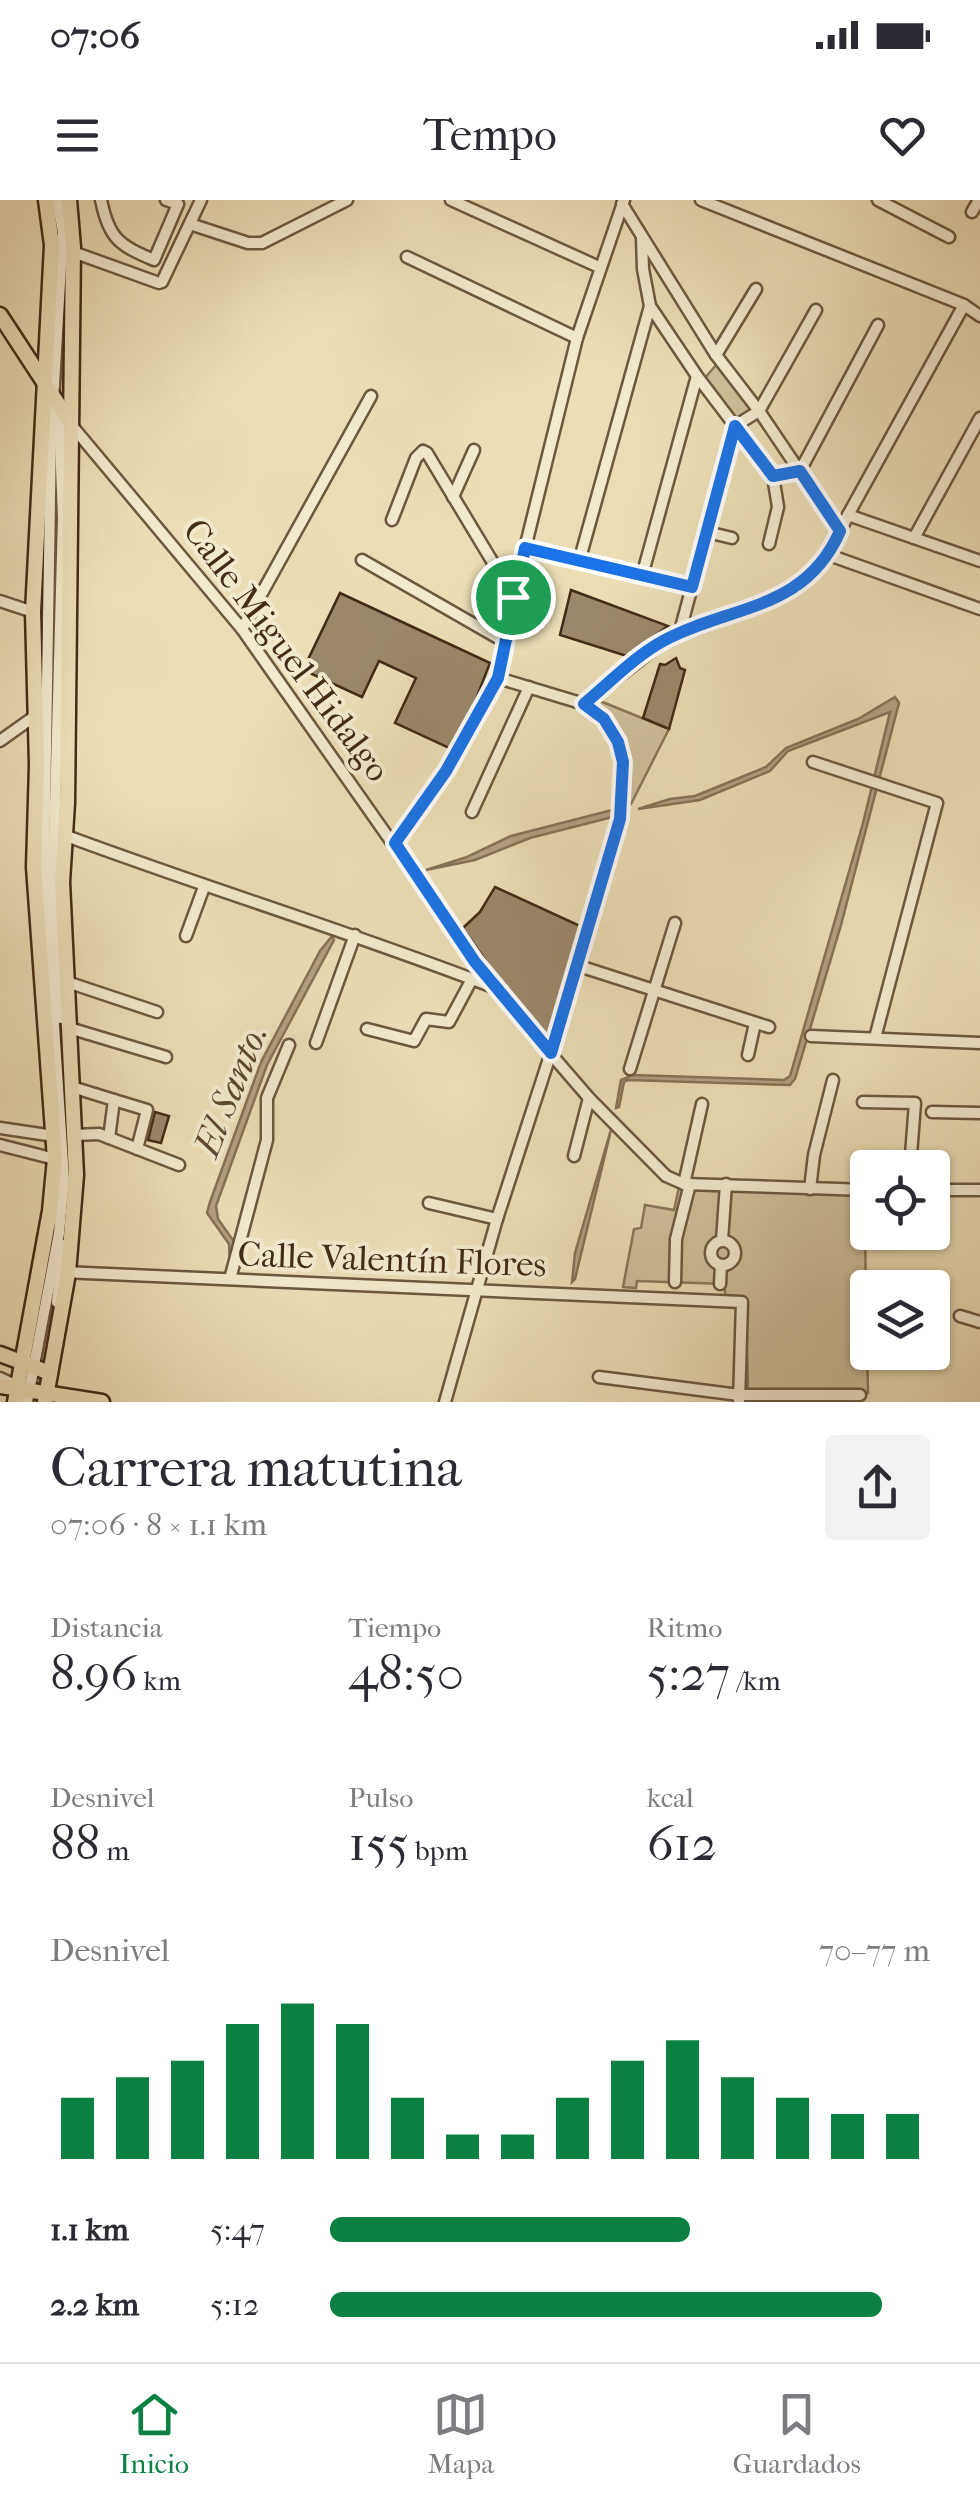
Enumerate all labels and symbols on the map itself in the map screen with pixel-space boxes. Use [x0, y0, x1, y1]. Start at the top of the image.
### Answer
street label: Calle Miguel Hidalgo [175, 511, 399, 790]
pin [471, 555, 556, 640]
water label: El Santo. [183, 1018, 277, 1165]
street label: Calle Valentín Flores [237, 1234, 547, 1285]

